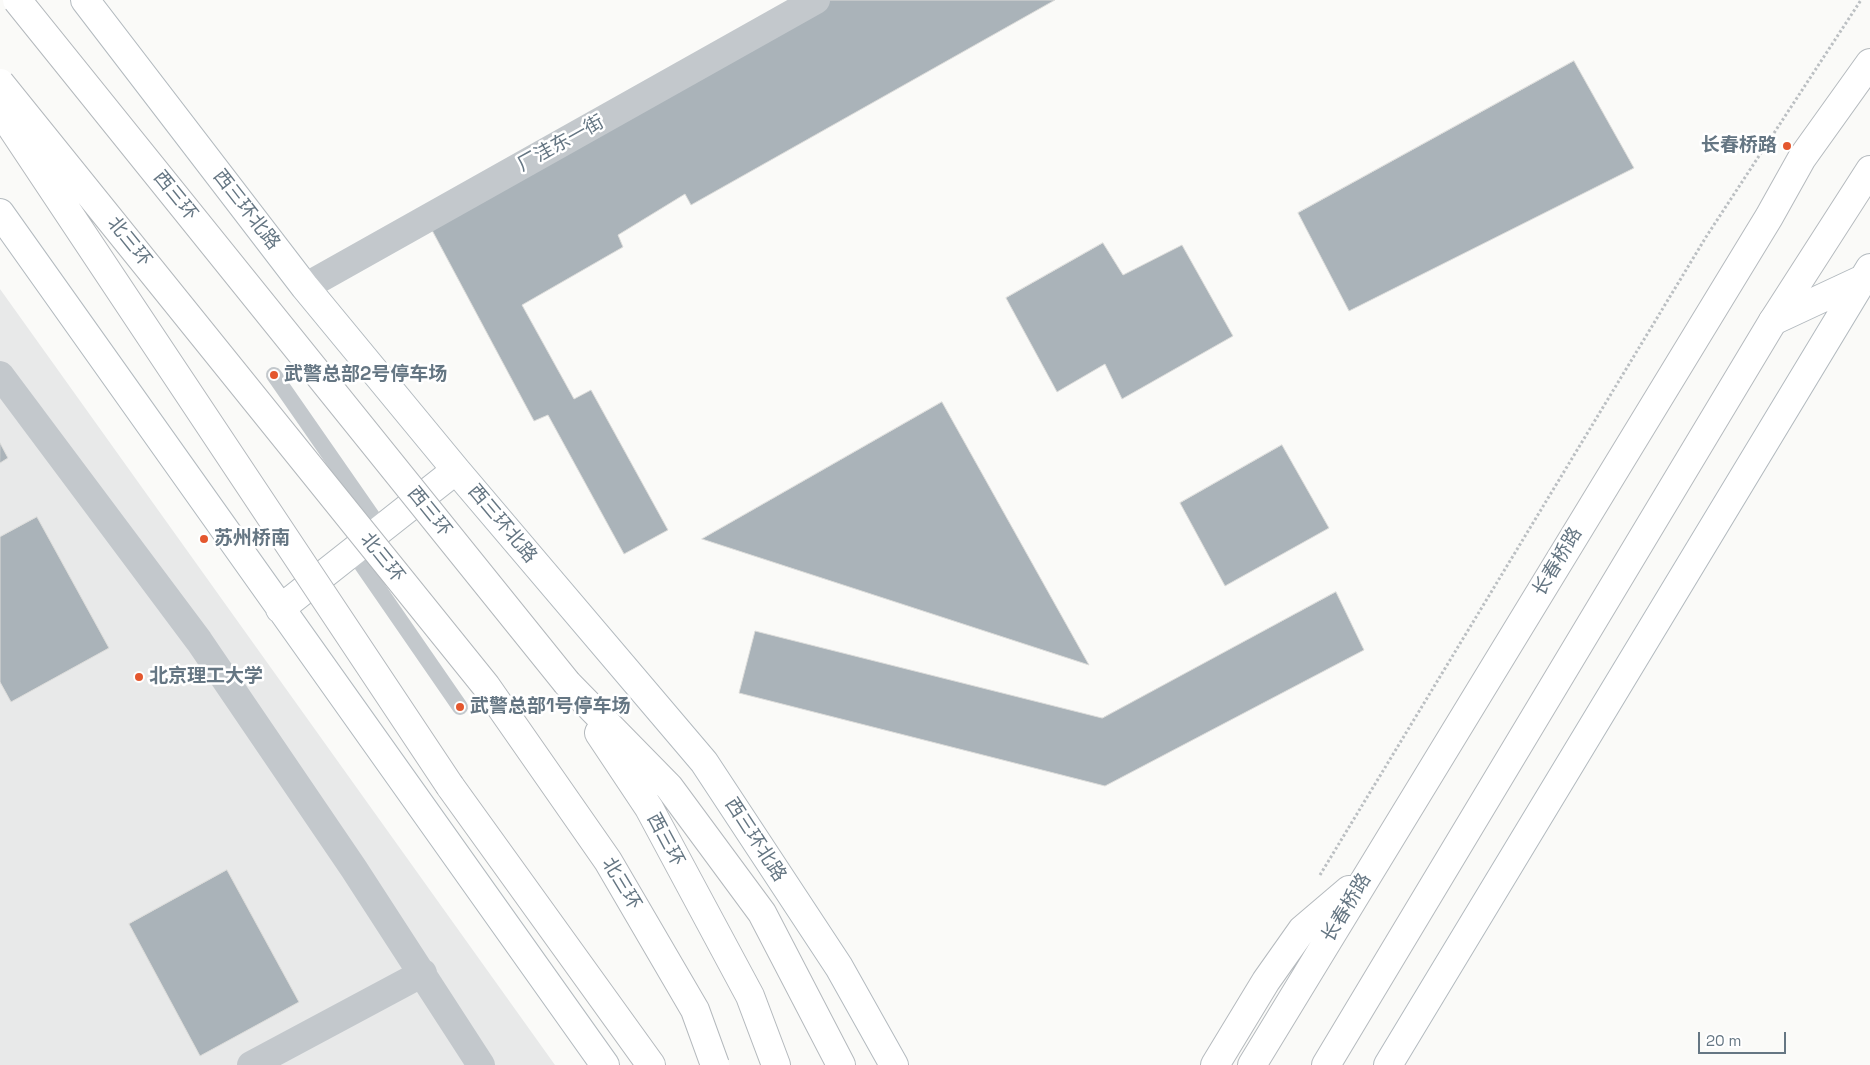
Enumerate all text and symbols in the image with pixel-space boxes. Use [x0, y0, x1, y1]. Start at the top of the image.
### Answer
street label: 厂洼东一街 [514, 111, 608, 177]
place label: 长春桥路 [1701, 135, 1777, 157]
marker: 长春桥路 [1781, 140, 1793, 152]
street label: 西三环北路 [208, 166, 284, 254]
street label: 西三环 [148, 167, 202, 225]
street label: 北三环 [102, 213, 156, 271]
place label: 武警总部2号停车场 [284, 364, 447, 386]
marker: 武警总部2号停车场 [268, 369, 280, 381]
street label: 西三环北路 [463, 480, 541, 568]
street label: 西三环 [402, 483, 456, 541]
street label: 长春桥路 [1529, 524, 1587, 600]
place label: 苏州桥南 [214, 528, 290, 550]
street label: 北三环 [355, 529, 409, 587]
marker: 苏州桥南 [198, 533, 210, 545]
place label: 北京理工大学 [149, 666, 263, 688]
marker: 北京理工大学 [133, 671, 145, 683]
place label: 武警总部1号停车场 [470, 696, 631, 718]
marker: 武警总部1号停车场 [454, 701, 466, 713]
street label: 西三环北路 [720, 794, 790, 886]
street label: 西三环 [642, 809, 688, 871]
street label: 北三环 [597, 854, 645, 914]
street label: 长春桥路 [1318, 870, 1376, 946]
scale bar [1700, 1022, 1788, 1054]
text: 20 m [1706, 1031, 1741, 1050]

